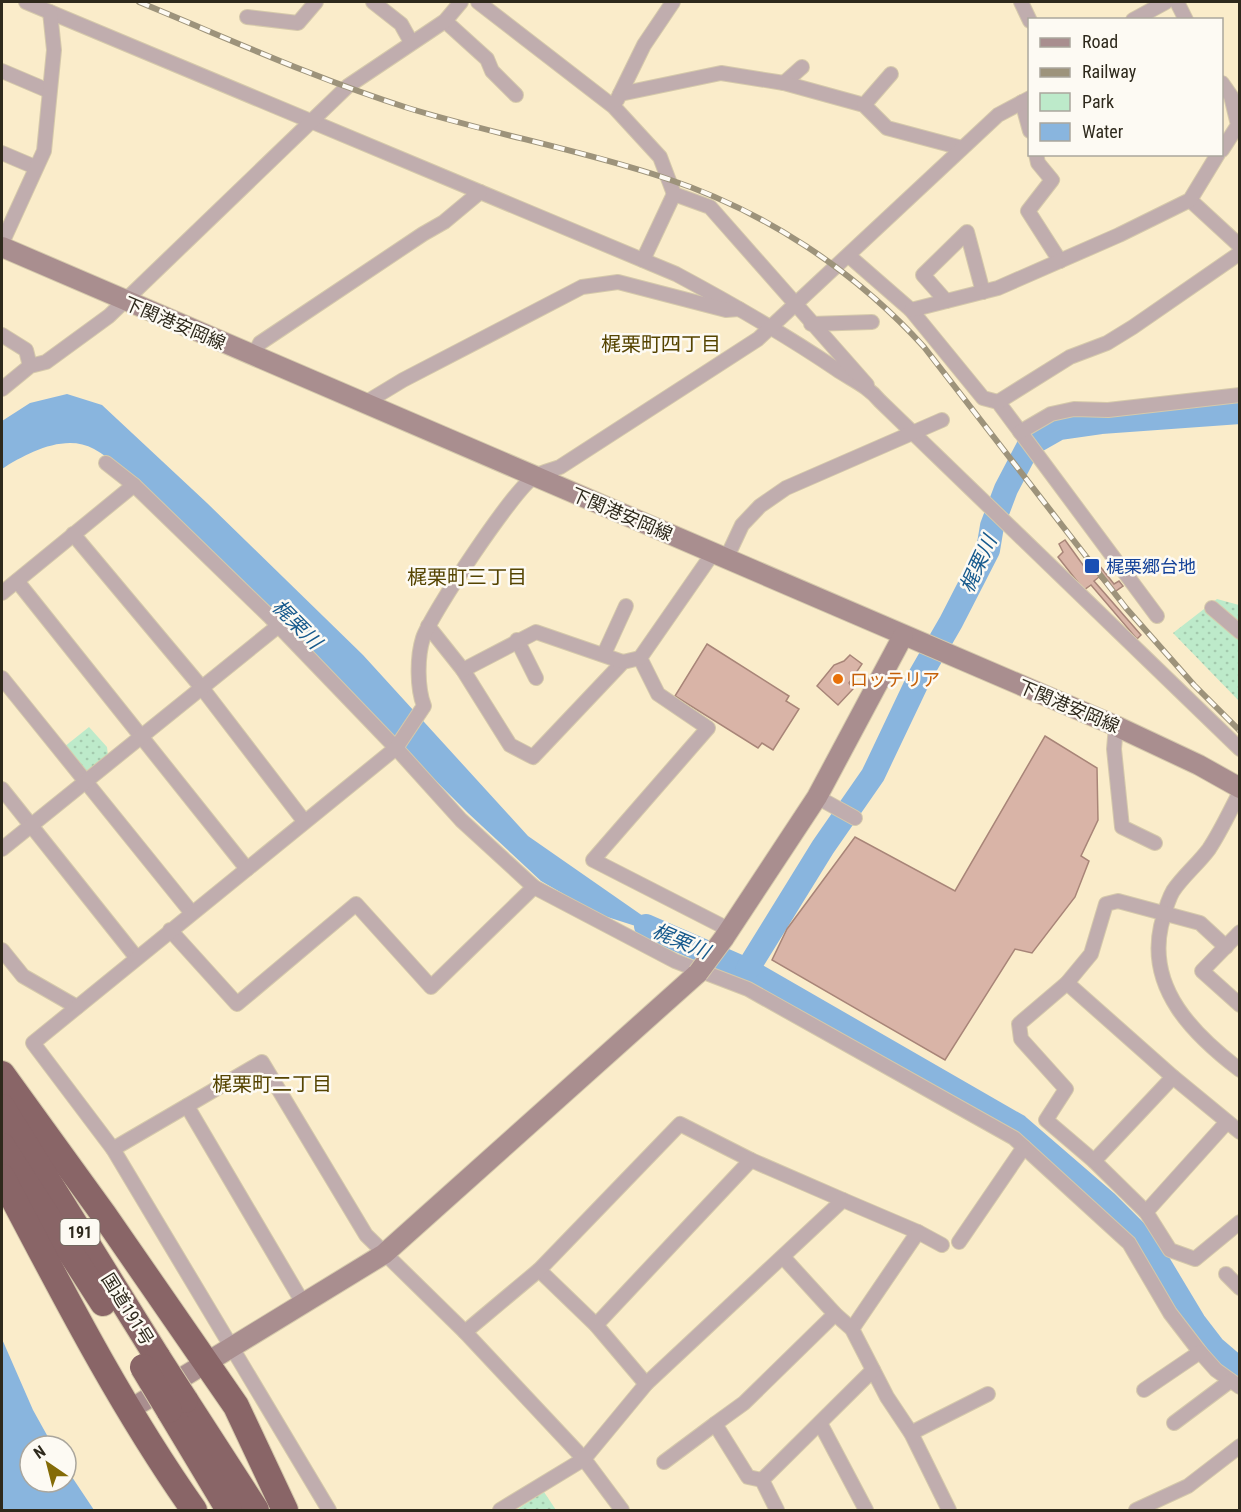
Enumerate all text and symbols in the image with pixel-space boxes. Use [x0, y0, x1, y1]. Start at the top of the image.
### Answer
legend [1028, 18, 1223, 156]
text: Road [1082, 31, 1118, 52]
text: Railway [1082, 61, 1137, 82]
text: Park [1082, 91, 1114, 112]
text: Water [1082, 121, 1124, 142]
street label: 下関港安岡線 [121, 292, 229, 354]
district label: 梶栗町四丁目 [601, 332, 721, 356]
street label: 下関港安岡線 [568, 483, 676, 545]
water label: 梶栗川 [954, 530, 1002, 596]
place label: 梶栗郷台地 [1106, 556, 1196, 577]
marker: 梶栗郷台地 [1083, 557, 1101, 575]
district label: 梶栗町三丁目 [407, 565, 527, 589]
water label: 梶栗川 [267, 594, 328, 655]
place label: ロッテリア [850, 669, 940, 690]
marker: ロッテリア [831, 672, 845, 686]
street label: 下関港安岡線 [1015, 675, 1123, 737]
water label: 梶栗川 [649, 918, 715, 965]
district label: 梶栗町二丁目 [212, 1072, 332, 1096]
road number: 191 [60, 1219, 100, 1245]
street label: 国道191号 [98, 1269, 158, 1349]
north arrow [18, 1434, 78, 1494]
text: N [30, 1442, 49, 1463]

